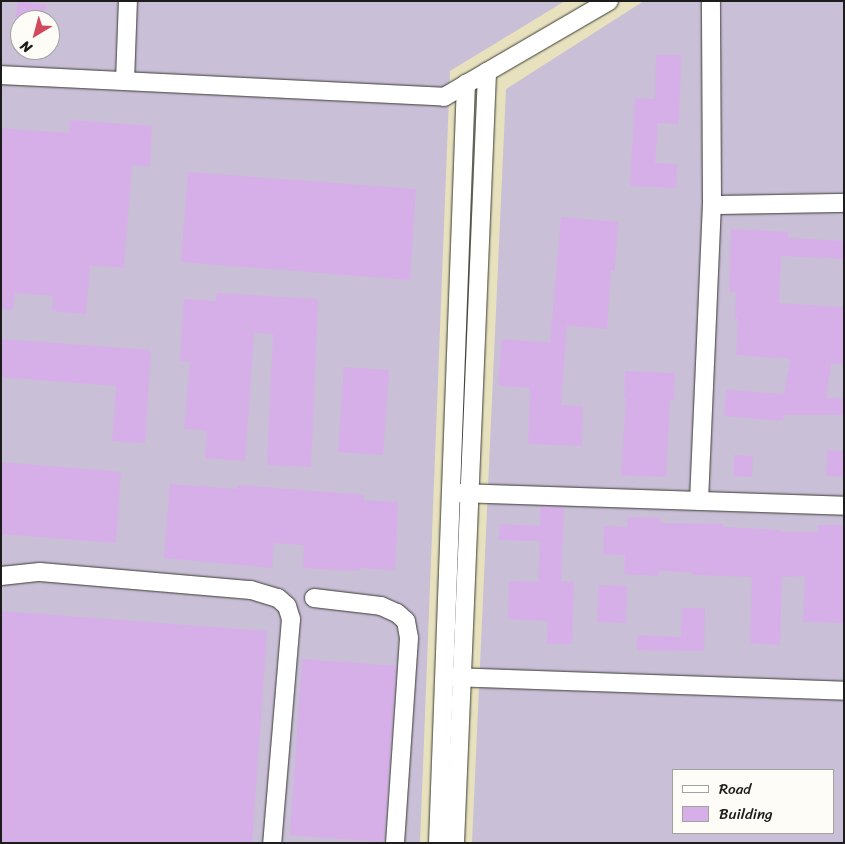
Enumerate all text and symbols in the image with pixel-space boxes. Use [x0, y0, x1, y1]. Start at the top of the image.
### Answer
north arrow [10, 10, 60, 60]
text: N [15, 34, 38, 59]
legend [672, 769, 835, 834]
text: Road [719, 776, 751, 802]
text: Building [719, 801, 773, 827]

